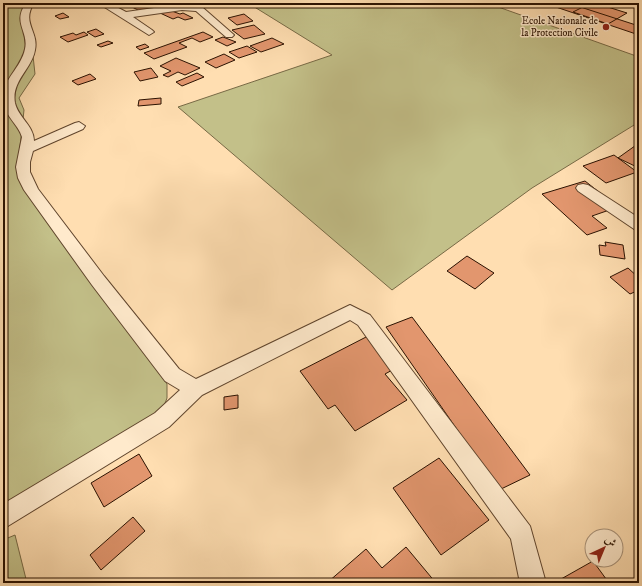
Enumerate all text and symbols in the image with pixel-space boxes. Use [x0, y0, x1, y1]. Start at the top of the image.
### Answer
place label: Ecole Nationale de la Protection Civile [521, 15, 598, 39]
marker: Ecole Nationale de la Protection Civile [601, 22, 611, 32]
north arrow [584, 528, 624, 568]
text: ش [601, 533, 619, 550]

